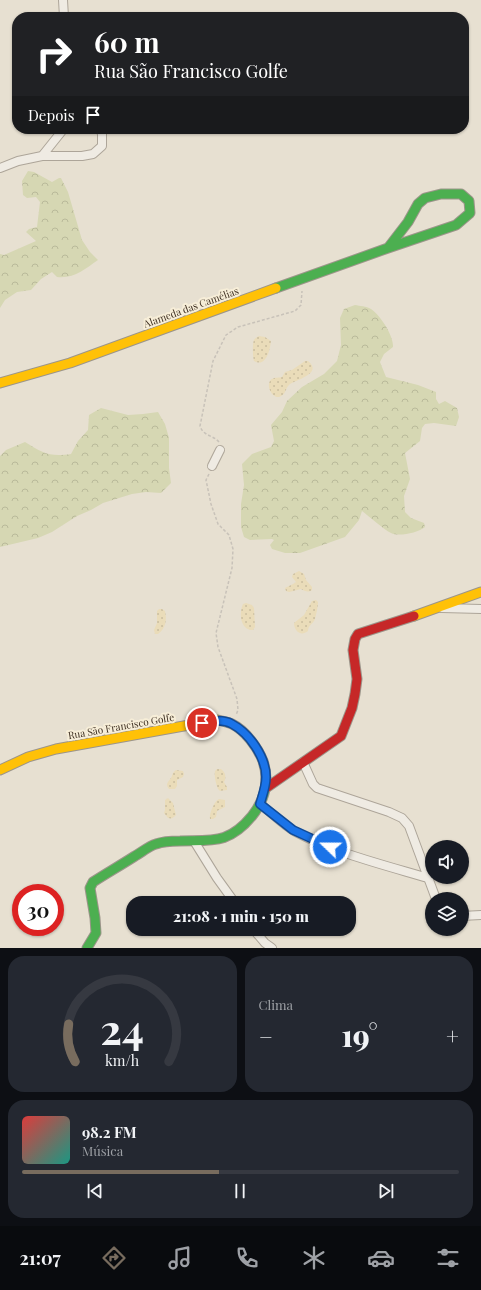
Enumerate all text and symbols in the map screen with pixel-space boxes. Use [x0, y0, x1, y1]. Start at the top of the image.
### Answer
text: 60 m [94, 23, 160, 60]
icon: right [28, 28, 80, 80]
text: Rua São Francisco Golfe [94, 59, 288, 83]
icon: arrive [82, 104, 104, 126]
text: Depois [28, 105, 74, 125]
street label: Alameda das Camélias [141, 283, 240, 331]
pin [185, 706, 219, 740]
street label: Rua São Francisco Golfe [67, 710, 175, 742]
icon: arrive [191, 712, 213, 734]
position arrow [309, 826, 351, 868]
map controls [425, 840, 469, 936]
button: sound [425, 840, 469, 884]
speed limit sign: 30 [12, 884, 64, 936]
button: layers [425, 892, 469, 936]
text: 21:08 · 1 min · 150 m [173, 906, 309, 926]
text: Clima [259, 996, 293, 1013]
text: 24 [100, 1000, 144, 1055]
text: 19° [341, 1015, 378, 1055]
text: − [259, 1021, 273, 1051]
text: + [446, 1021, 459, 1051]
text: km/h [105, 1051, 140, 1070]
text: 98.2 FM [82, 1122, 137, 1142]
text: Música [82, 1142, 123, 1159]
icon: previous [84, 1180, 106, 1202]
icon: pause [229, 1180, 251, 1202]
icon: next [375, 1180, 397, 1202]
icon: directions [100, 1244, 128, 1272]
icon: music [166, 1244, 194, 1272]
icon: phone [233, 1244, 261, 1272]
icon: climate [300, 1244, 328, 1272]
icon: car [367, 1244, 395, 1272]
icon: filters [434, 1244, 462, 1272]
text: 21:07 [19, 1246, 61, 1270]

